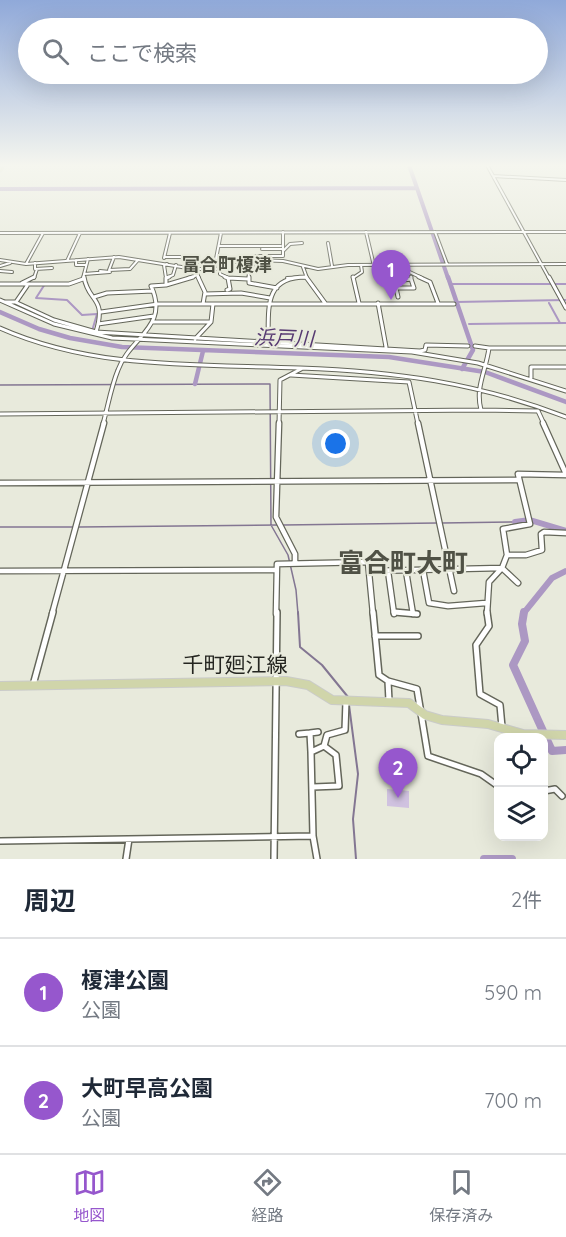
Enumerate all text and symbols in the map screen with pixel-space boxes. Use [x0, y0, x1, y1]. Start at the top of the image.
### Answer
search box [18, 18, 548, 84]
icon: search [39, 35, 72, 68]
text: ここで検索 [87, 39, 197, 67]
pin: 1 [372, 250, 410, 300]
district label: 富合町榎津 [182, 253, 272, 276]
water label: 浜戸川 [254, 324, 316, 351]
your location [321, 429, 350, 458]
district label: 富合町大町 [338, 546, 468, 579]
street label: 千町廻江線 [183, 651, 288, 677]
map controls [494, 733, 548, 841]
button: locate [494, 733, 548, 787]
pin: 2 [378, 748, 418, 798]
button: layers [494, 787, 548, 841]
text: 周辺 [24, 884, 76, 917]
text: 2件 [511, 887, 542, 912]
text: 榎津公園 [81, 966, 169, 994]
text: 1 [40, 980, 47, 1005]
text: 590 m [484, 980, 542, 1005]
text: 公園 [81, 997, 121, 1022]
text: 大町早高公園 [81, 1074, 213, 1102]
text: 2 [38, 1088, 49, 1113]
text: 700 m [484, 1088, 542, 1113]
text: 公園 [81, 1105, 121, 1130]
tab: 地図 [73, 1166, 106, 1226]
tab: 経路 [251, 1166, 284, 1226]
tab: 保存済み [429, 1166, 493, 1226]

